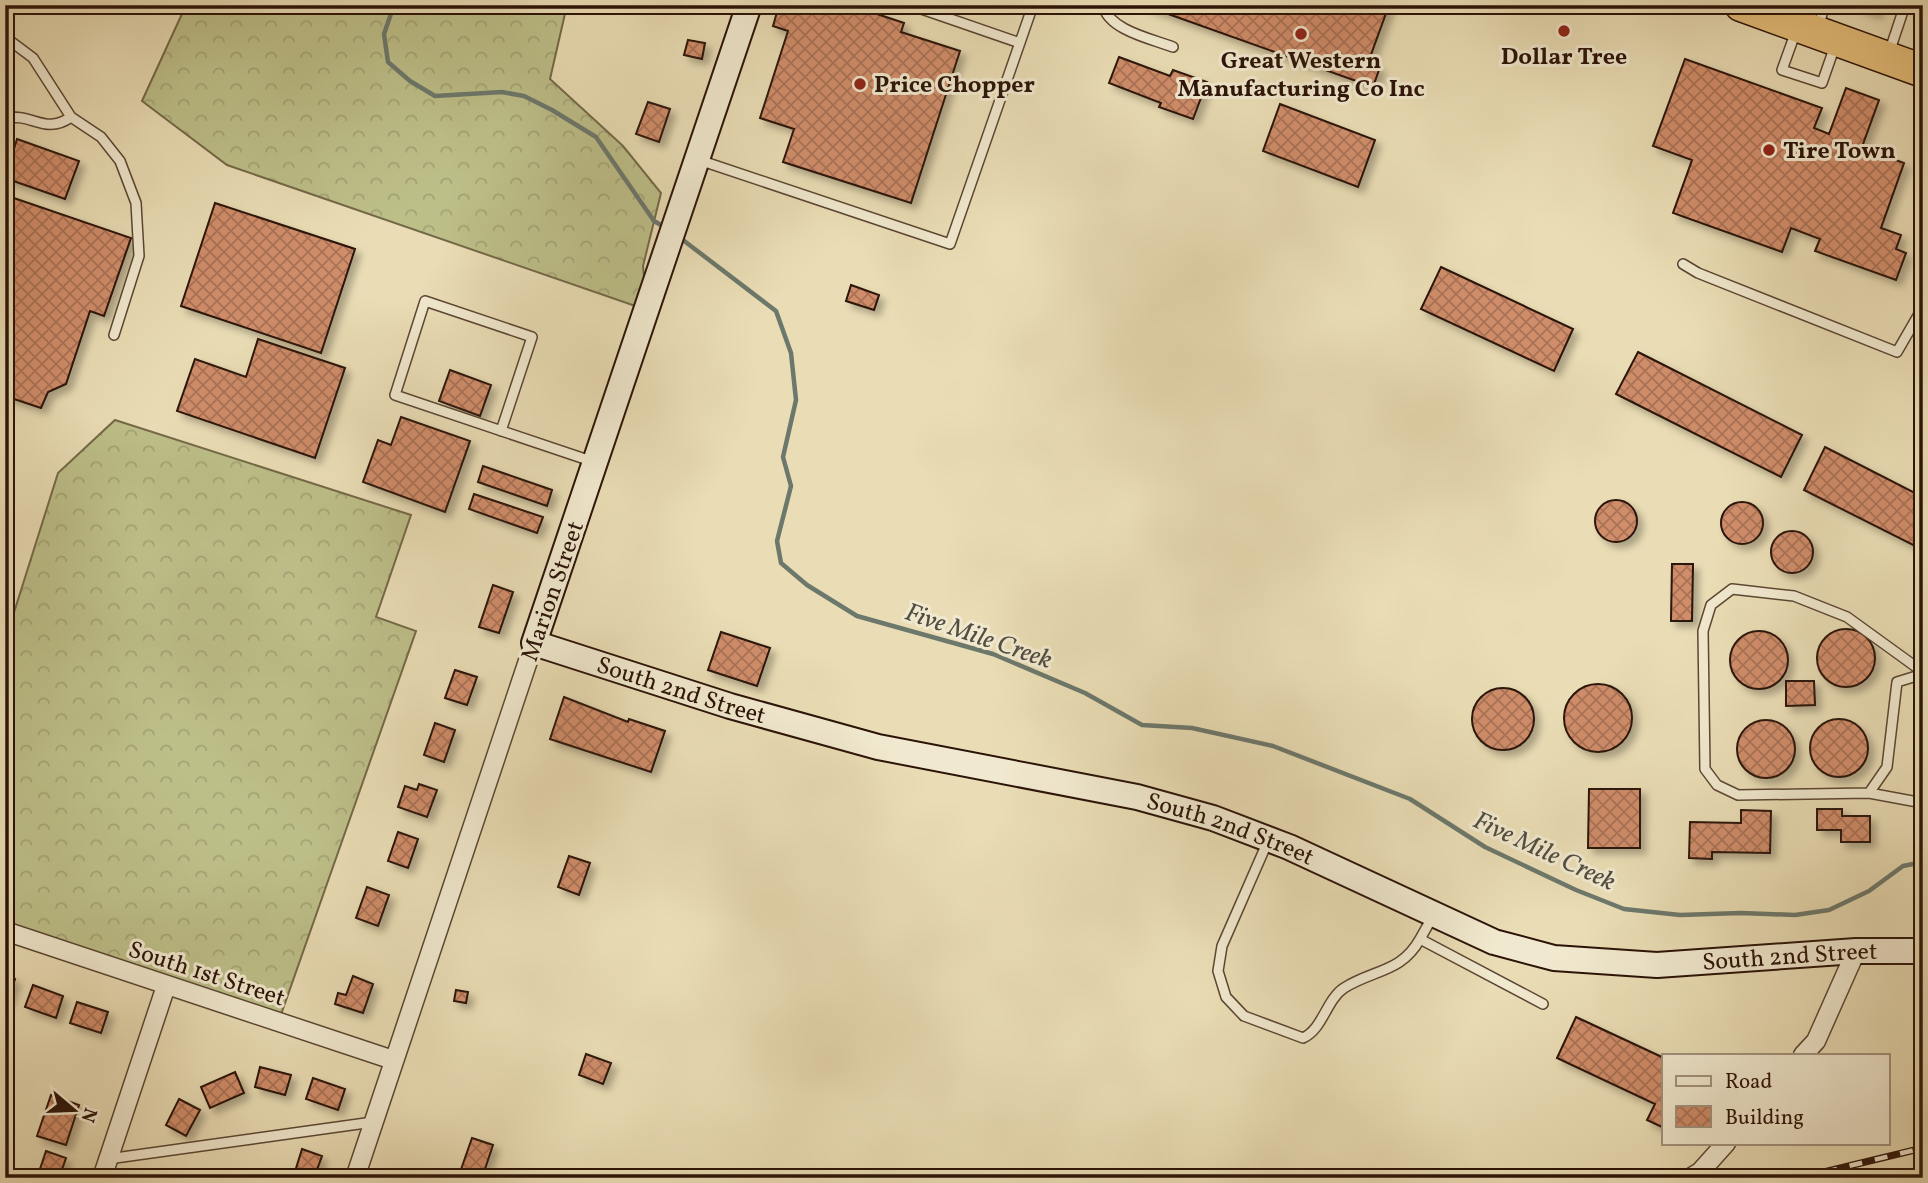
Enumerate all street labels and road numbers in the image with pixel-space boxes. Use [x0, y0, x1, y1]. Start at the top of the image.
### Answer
street label: Marion Street [514, 517, 594, 666]
street label: South 2nd Street [592, 649, 769, 734]
street label: South 2nd Street [1142, 785, 1319, 875]
street label: South 1st Street [124, 934, 289, 1016]
street label: South 2nd Street [1701, 936, 1877, 981]

